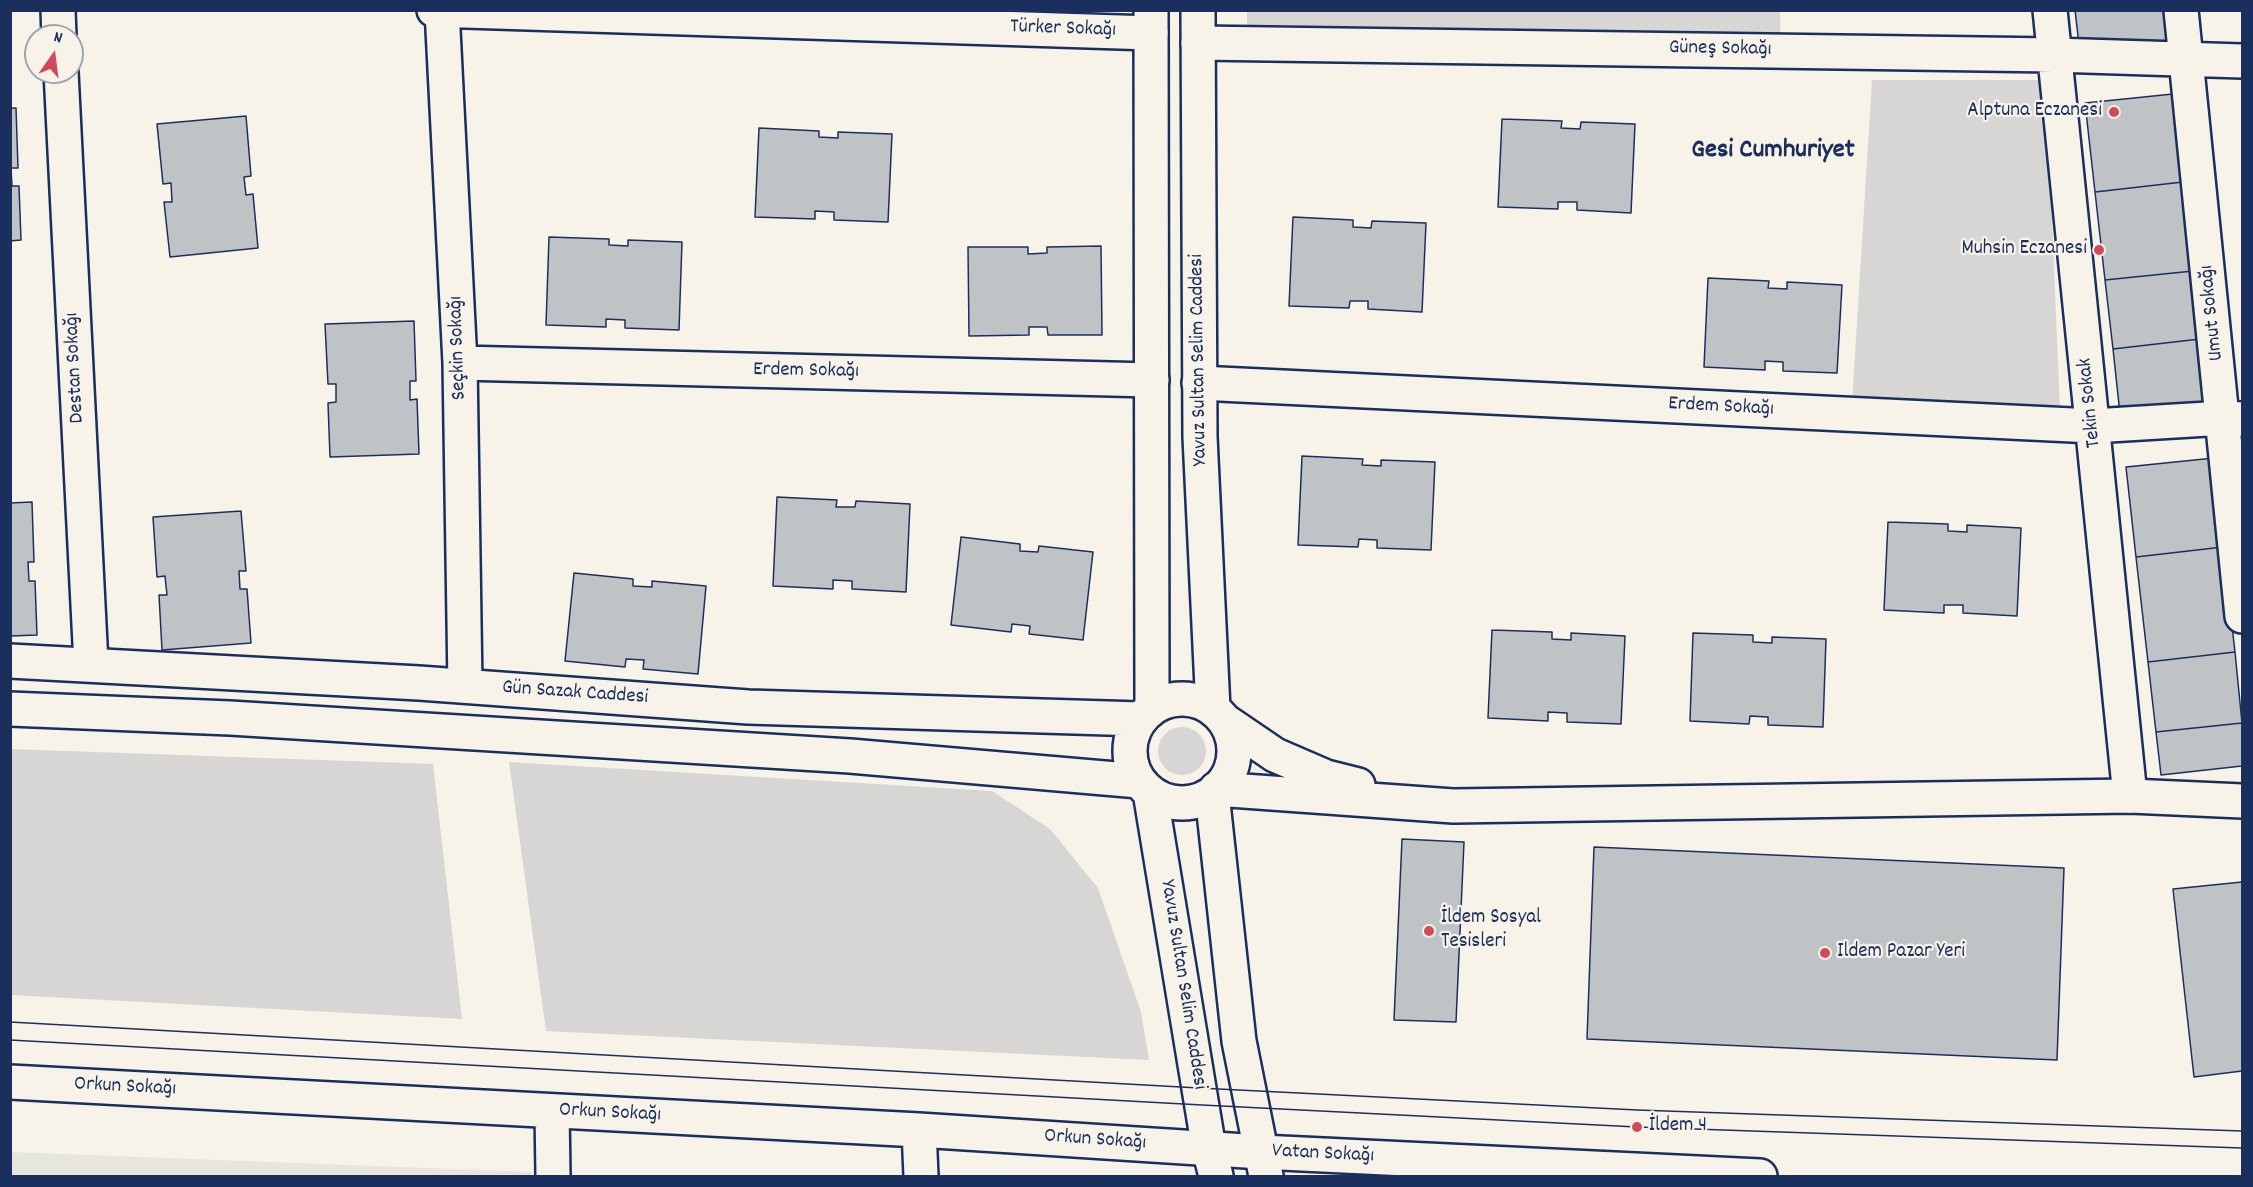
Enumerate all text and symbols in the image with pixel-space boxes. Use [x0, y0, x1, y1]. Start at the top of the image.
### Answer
street label: Türker Sokağı [1010, 16, 1116, 44]
north arrow [24, 24, 84, 84]
text: N [51, 26, 65, 50]
street label: Güneş Sokağı [1668, 37, 1772, 63]
place label: Alptuna Eczanesi [1967, 99, 2102, 125]
marker: Alptuna Eczanesi [2107, 105, 2121, 119]
district label: Gesi Cumhuriyet [1691, 136, 1855, 168]
place label: Muhsin Eczanesi [1961, 237, 2087, 263]
marker: Muhsin Eczanesi [2092, 243, 2106, 257]
street label: Yavuz Sultan Selim Caddesi [1186, 254, 1214, 466]
street label: Umut Sokağı [2195, 264, 2231, 362]
street label: Seçkin Sokağı [445, 296, 473, 400]
street label: Destan Sokağı [61, 312, 91, 424]
street label: Tekin Sokak [2074, 357, 2108, 449]
street label: Erdem Sokağı [753, 358, 859, 386]
street label: Erdem Sokağı [1668, 393, 1774, 423]
street label: Gün Sazak Caddesi [501, 676, 649, 712]
street label: Yavuz Sultan Selim Caddesi [1153, 878, 1211, 1092]
place label: İldem Sosyal Tesisleri [1441, 906, 1541, 956]
marker: İldem Sosyal Tesisleri [1422, 924, 1436, 938]
place label: Ildem Pazar Yeri [1837, 940, 1965, 966]
marker: Ildem Pazar Yeri [1818, 946, 1832, 960]
street label: Orkun Sokağı [73, 1073, 177, 1103]
street label: Orkun Sokağı [558, 1099, 662, 1129]
place label: İldem 4 [1649, 1114, 1707, 1140]
marker: İldem 4 [1630, 1120, 1644, 1134]
street label: Orkun Sokağı [1043, 1125, 1147, 1157]
street label: Vatan Sokağı [1271, 1140, 1375, 1170]

